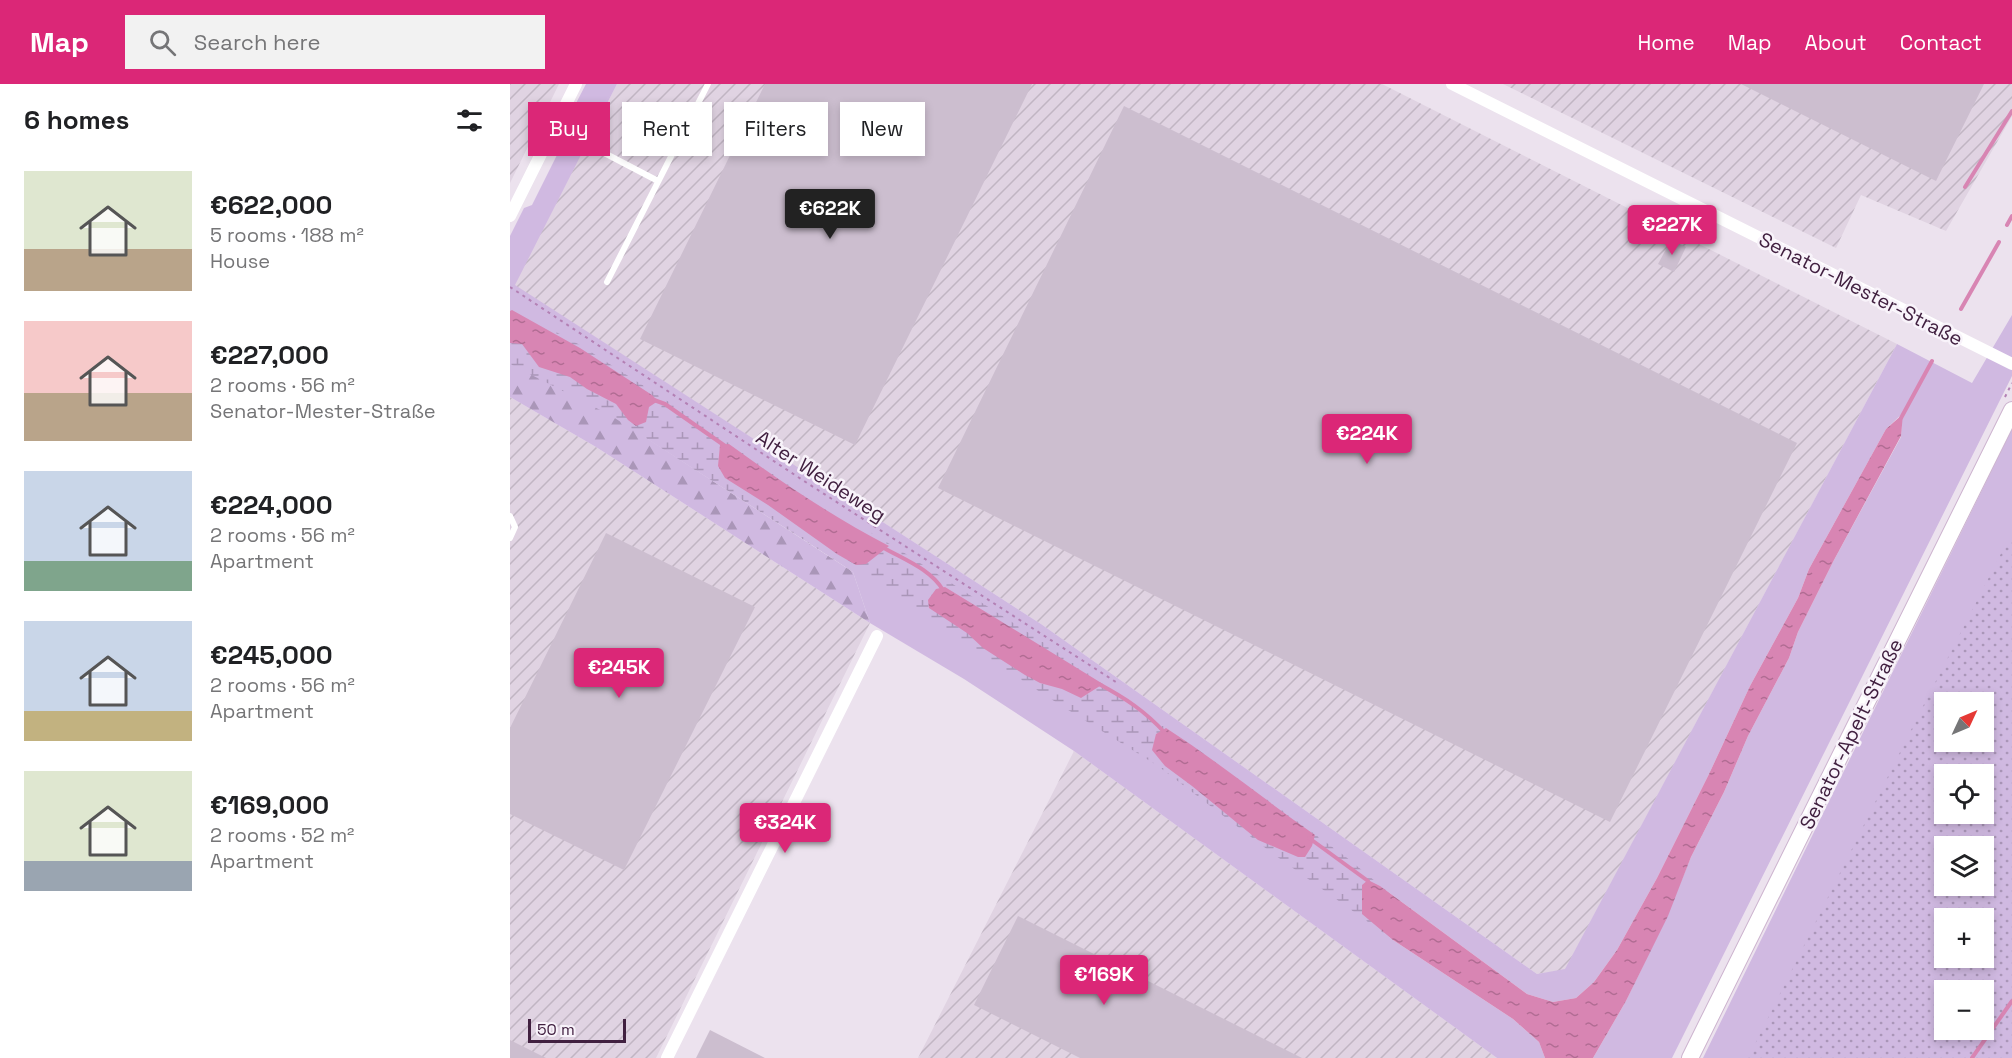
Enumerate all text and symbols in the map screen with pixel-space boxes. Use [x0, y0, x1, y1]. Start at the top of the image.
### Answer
search box [125, 15, 545, 69]
text: Map [30, 24, 89, 60]
icon: search [146, 26, 179, 59]
text: Search here [194, 28, 321, 56]
text: Home [1637, 29, 1695, 56]
text: Map [1728, 29, 1772, 56]
text: About [1805, 29, 1867, 56]
text: Contact [1900, 29, 1982, 56]
chip: Buy [528, 102, 610, 156]
chip: Rent [622, 102, 712, 156]
chip: Filters [724, 102, 828, 156]
chip: New [840, 102, 925, 156]
text: 6 homes [24, 103, 129, 137]
icon: filters [453, 104, 486, 137]
text: €622,000 [210, 188, 332, 222]
pin: €622K [788, 189, 872, 240]
icon: home [72, 195, 144, 267]
text: €622K [799, 195, 861, 221]
pin: €227K [1630, 205, 1714, 256]
text: €227K [1642, 211, 1702, 237]
text: 5 rooms · 188 m² [210, 222, 364, 248]
street label: Senator-Mester-Straße [1755, 226, 1967, 352]
text: House [210, 248, 270, 274]
text: €227,000 [210, 338, 329, 372]
icon: home [72, 345, 144, 417]
text: 2 rooms · 56 m² [210, 372, 355, 398]
text: Senator-Mester-Straße [210, 398, 436, 424]
pin: €224K [1325, 414, 1409, 465]
text: €224K [1336, 420, 1398, 446]
street label: Alter Weideweg [751, 424, 891, 528]
text: €224,000 [210, 488, 333, 522]
icon: home [72, 495, 144, 567]
text: 2 rooms · 56 m² [210, 522, 355, 548]
text: Apartment [210, 548, 314, 574]
street label: Senator-Apelt-Straße [1793, 634, 1909, 834]
text: €245,000 [210, 638, 333, 672]
icon: home [72, 645, 144, 717]
pin: €245K [577, 648, 661, 699]
text: €245K [588, 654, 650, 680]
text: 2 rooms · 56 m² [210, 672, 355, 698]
north arrow [1934, 692, 1994, 752]
map controls [1934, 692, 1994, 1040]
text: Apartment [210, 698, 314, 724]
button: locate [1934, 764, 1994, 824]
text: €169,000 [210, 788, 329, 822]
icon: home [72, 795, 144, 867]
pin: €324K [743, 803, 827, 854]
text: €324K [754, 809, 816, 835]
text: 2 rooms · 52 m² [210, 822, 354, 848]
button: layers [1934, 836, 1994, 896]
text: Apartment [210, 848, 314, 874]
button: + [1934, 908, 1994, 968]
pin: €169K [1062, 955, 1146, 1006]
text: €169K [1074, 961, 1134, 987]
button: − [1934, 980, 1994, 1040]
scale bar [528, 1016, 626, 1044]
text: 50 m [537, 1019, 575, 1040]

